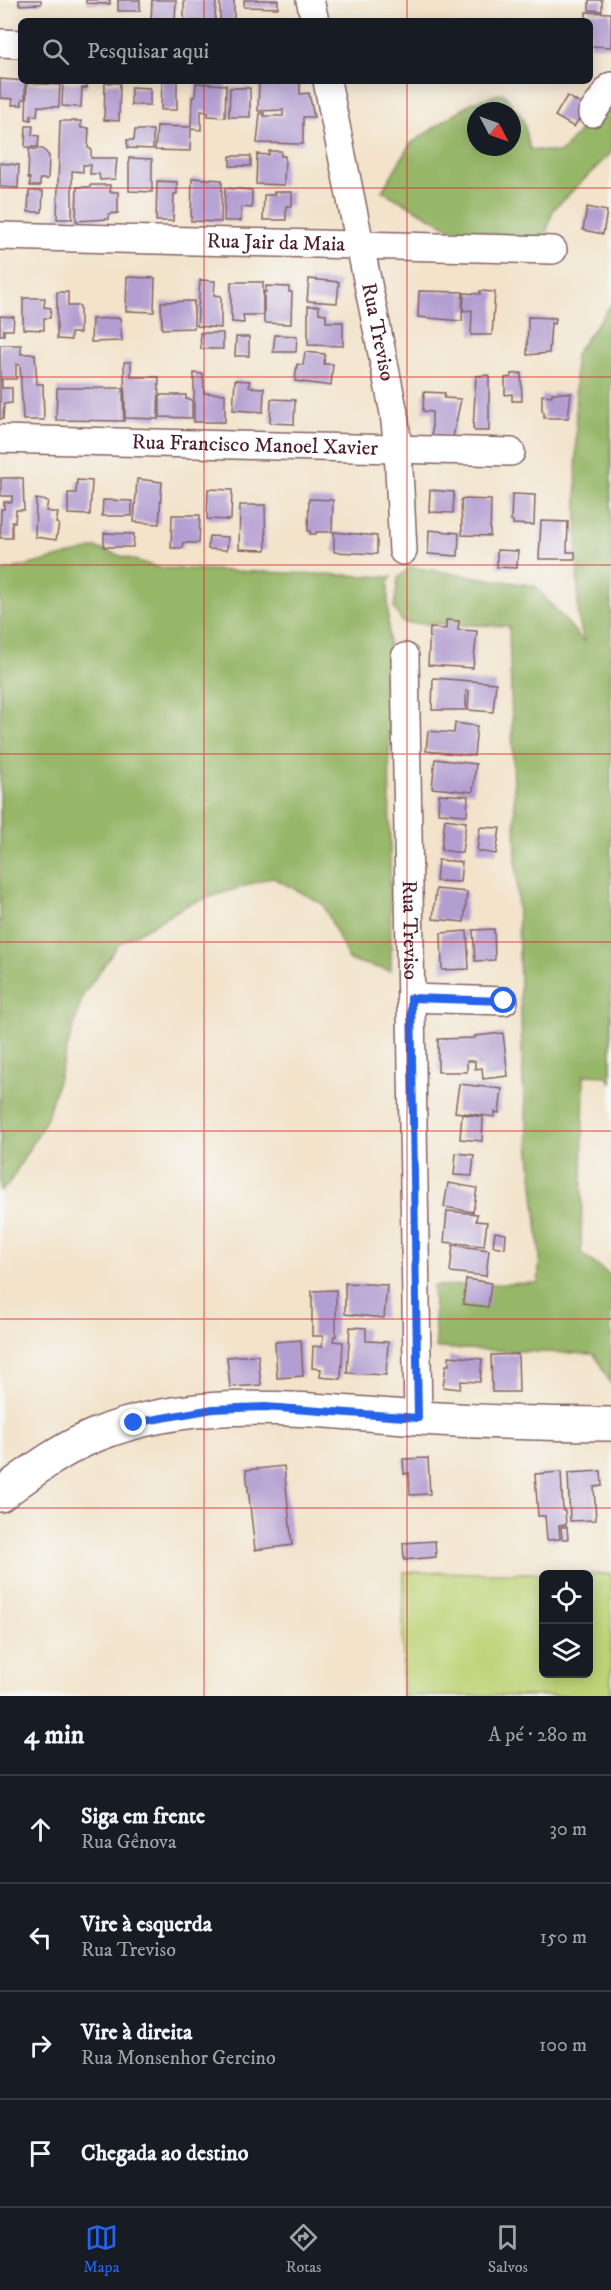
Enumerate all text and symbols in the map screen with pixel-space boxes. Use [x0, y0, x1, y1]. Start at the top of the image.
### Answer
search box [18, 18, 593, 84]
icon: search [39, 35, 72, 68]
text: Pesquisar aqui [87, 38, 209, 65]
north arrow [467, 102, 521, 156]
street label: Rua Jair da Maia [206, 228, 346, 258]
street label: Rua Treviso [355, 280, 400, 383]
street label: Rua Francisco Manoel Xavier [131, 429, 379, 462]
street label: Rua Treviso [396, 880, 424, 980]
route start [490, 987, 516, 1013]
route end [120, 1409, 146, 1435]
map controls [539, 1570, 593, 1678]
button: locate [539, 1570, 593, 1624]
button: layers [539, 1624, 593, 1678]
text: 4 min [24, 1719, 84, 1752]
text: A pé · 280 m [488, 1723, 587, 1748]
text: Siga em frente [81, 1803, 205, 1830]
icon: ahead [24, 1813, 57, 1846]
text: 30 m [549, 1817, 587, 1842]
text: Rua Gênova [81, 1830, 176, 1855]
text: Vire à esquerda [81, 1911, 212, 1938]
icon: left [24, 1921, 57, 1954]
text: 150 m [540, 1925, 587, 1950]
text: Rua Treviso [81, 1938, 176, 1963]
text: Vire à direita [81, 2019, 192, 2046]
icon: right [24, 2029, 57, 2062]
text: 100 m [539, 2033, 587, 2058]
text: Rua Monsenhor Gercino [81, 2046, 276, 2071]
icon: arrive [24, 2137, 57, 2170]
text: Chegada ao destino [81, 2140, 248, 2167]
tab: Mapa [83, 2221, 119, 2277]
tab: Rotas [286, 2221, 321, 2277]
tab: Salvos [488, 2221, 528, 2277]

